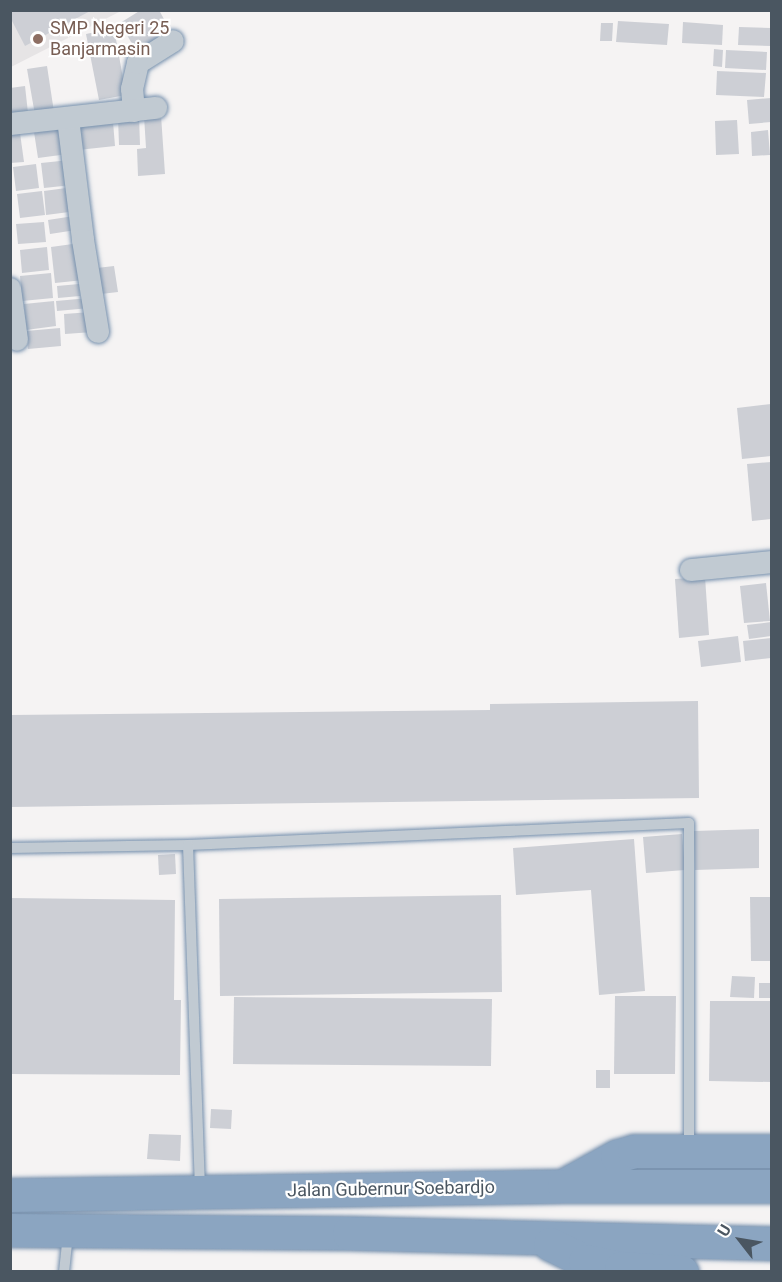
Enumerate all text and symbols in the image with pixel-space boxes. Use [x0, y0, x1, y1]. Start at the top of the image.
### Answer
place label: SMP Negeri 25 Banjarmasin [50, 18, 169, 60]
marker: SMP Negeri 25 Banjarmasin [31, 32, 45, 46]
street label: Jalan Gubernur Soebardjo [287, 1176, 495, 1202]
north arrow [710, 1210, 770, 1270]
text: U [713, 1221, 735, 1240]

